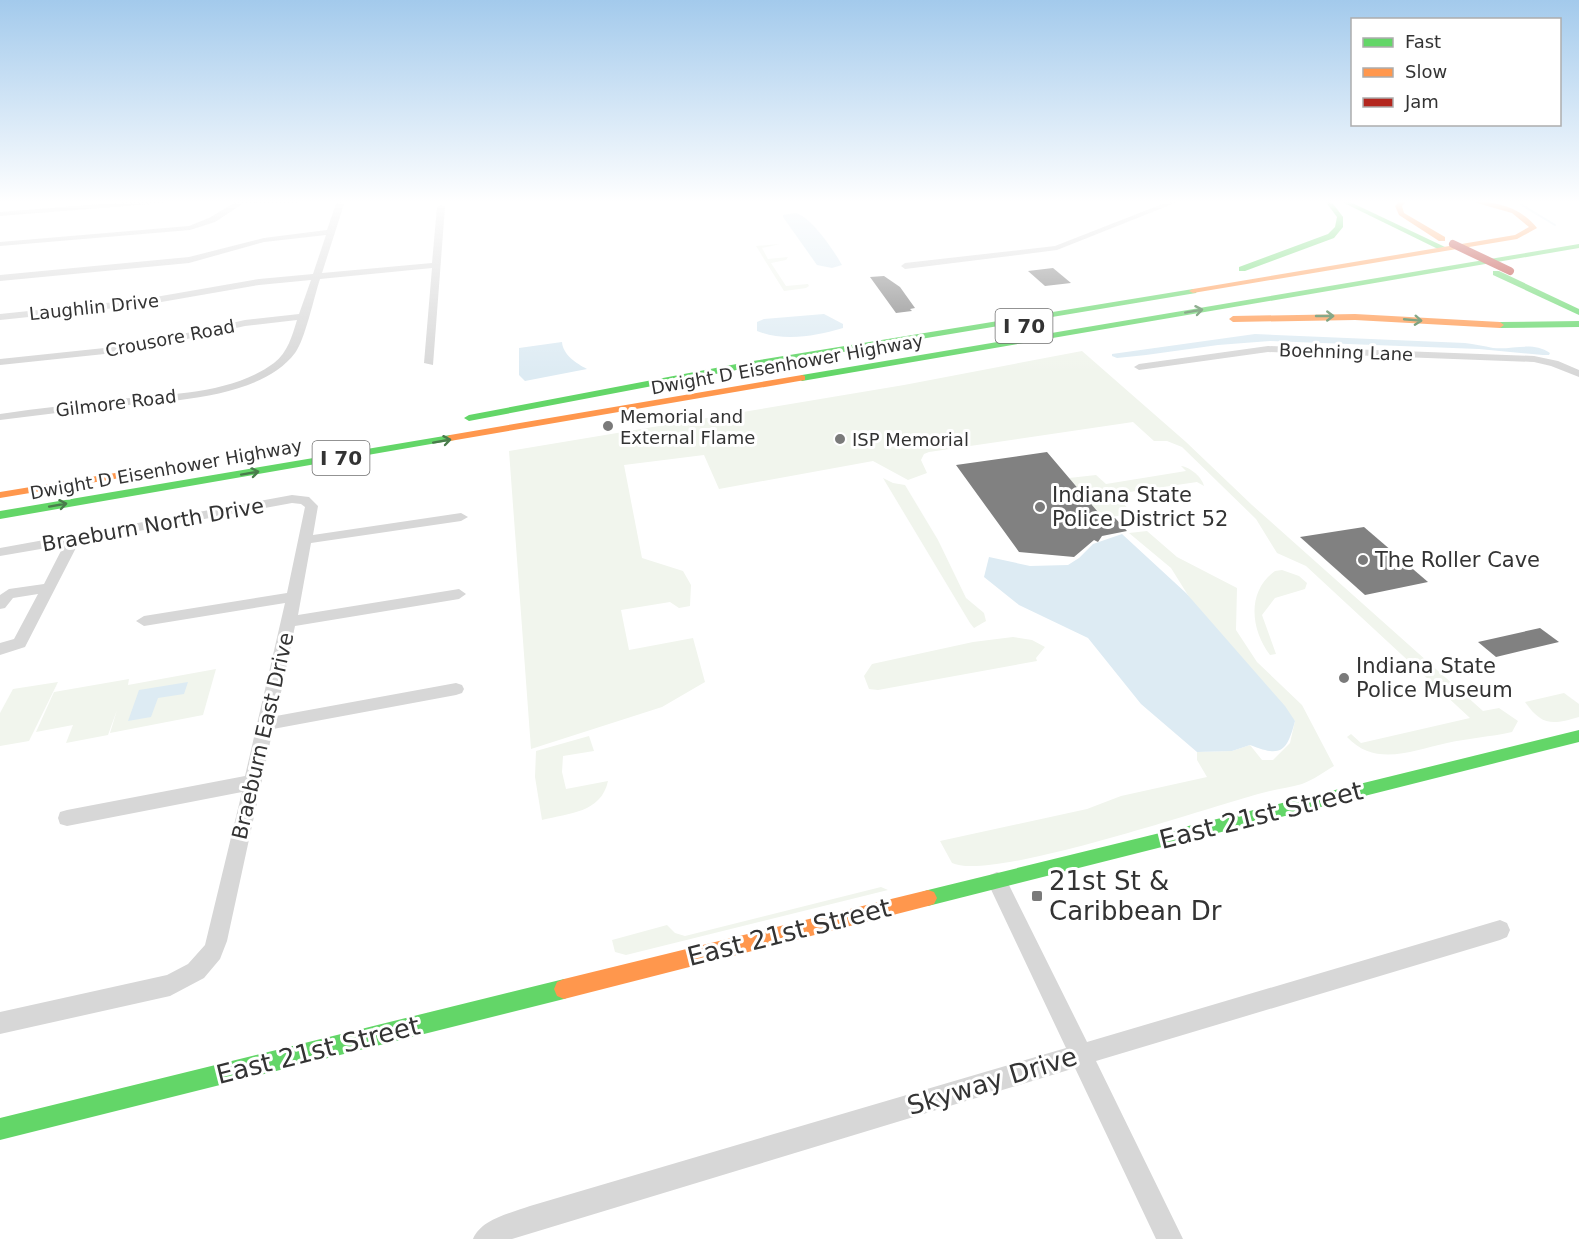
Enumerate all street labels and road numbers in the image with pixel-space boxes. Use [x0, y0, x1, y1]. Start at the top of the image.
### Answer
street label: Laughlin Drive [28, 290, 160, 324]
road number: I 70 [996, 309, 1052, 343]
street label: Crousore Road [104, 315, 236, 361]
street label: Dwight D Eisenhower Highway [649, 330, 925, 398]
street label: Boehning Lane [1278, 339, 1414, 365]
street label: Gilmore Road [54, 385, 178, 421]
street label: Dwight D Eisenhower Highway [28, 435, 304, 503]
road number: I 70 [312, 441, 370, 475]
street label: Braeburn North Drive [40, 494, 266, 556]
street label: Braeburn East Drive [227, 630, 299, 842]
street label: East 21st Street [1156, 775, 1366, 855]
street label: East 21st Street [684, 892, 894, 972]
street label: East 21st Street [213, 1010, 423, 1090]
street label: Skyway Drive [903, 1041, 1081, 1121]

